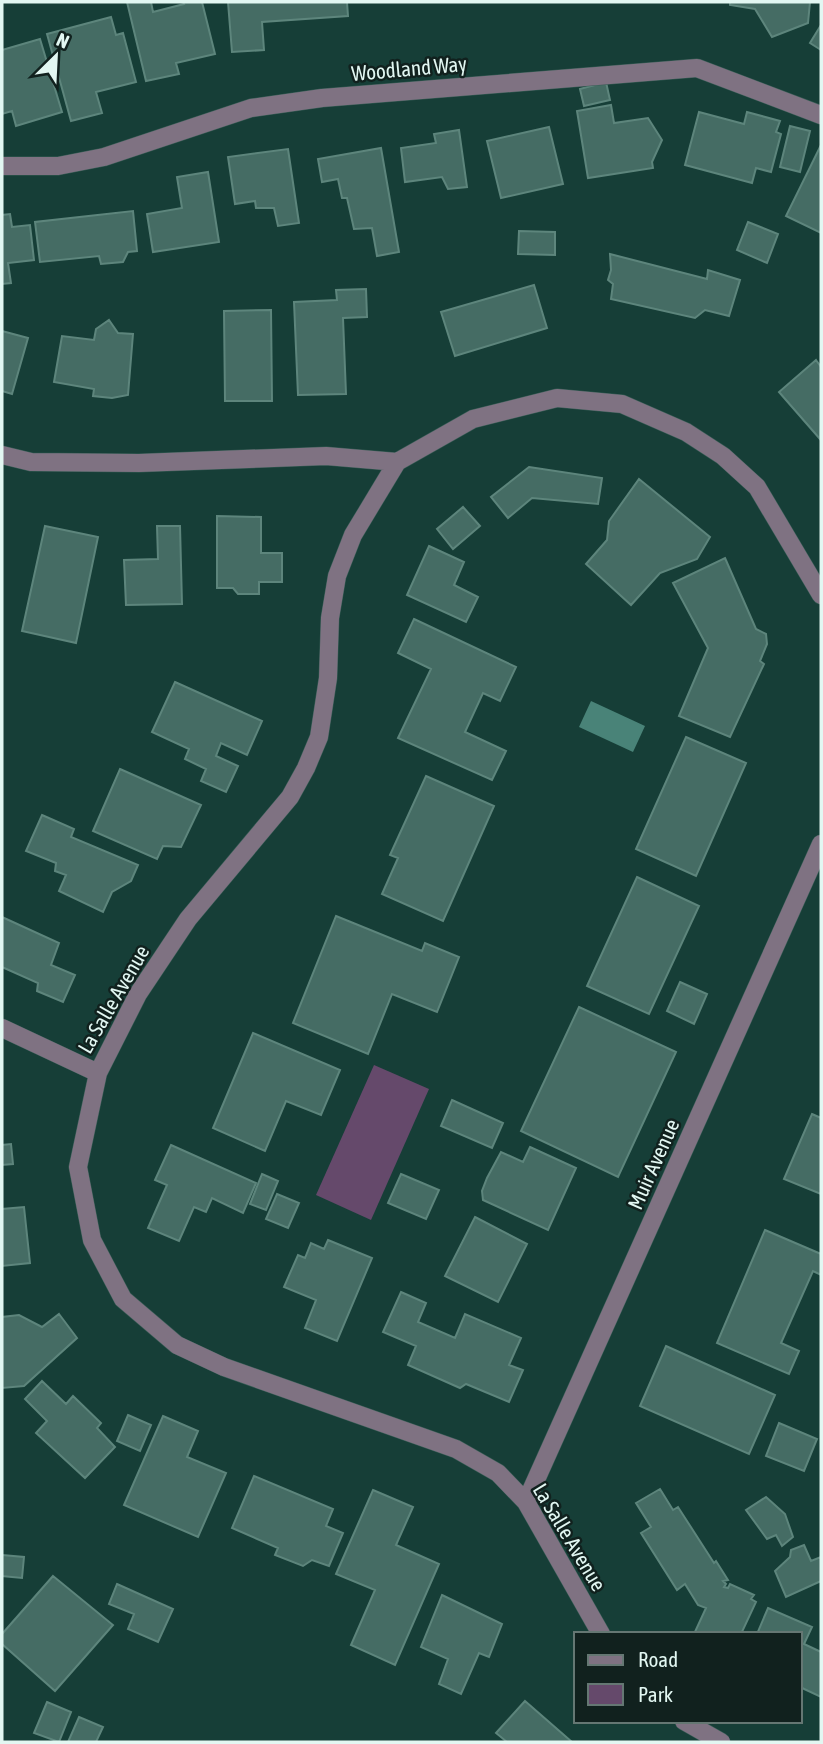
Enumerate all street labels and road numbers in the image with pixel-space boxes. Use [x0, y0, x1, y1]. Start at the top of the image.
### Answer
street label: Woodland Way [350, 51, 468, 85]
street label: La Salle Avenue [72, 941, 154, 1057]
street label: Muir Avenue [622, 1115, 684, 1213]
street label: La Salle Avenue [529, 1479, 611, 1595]

